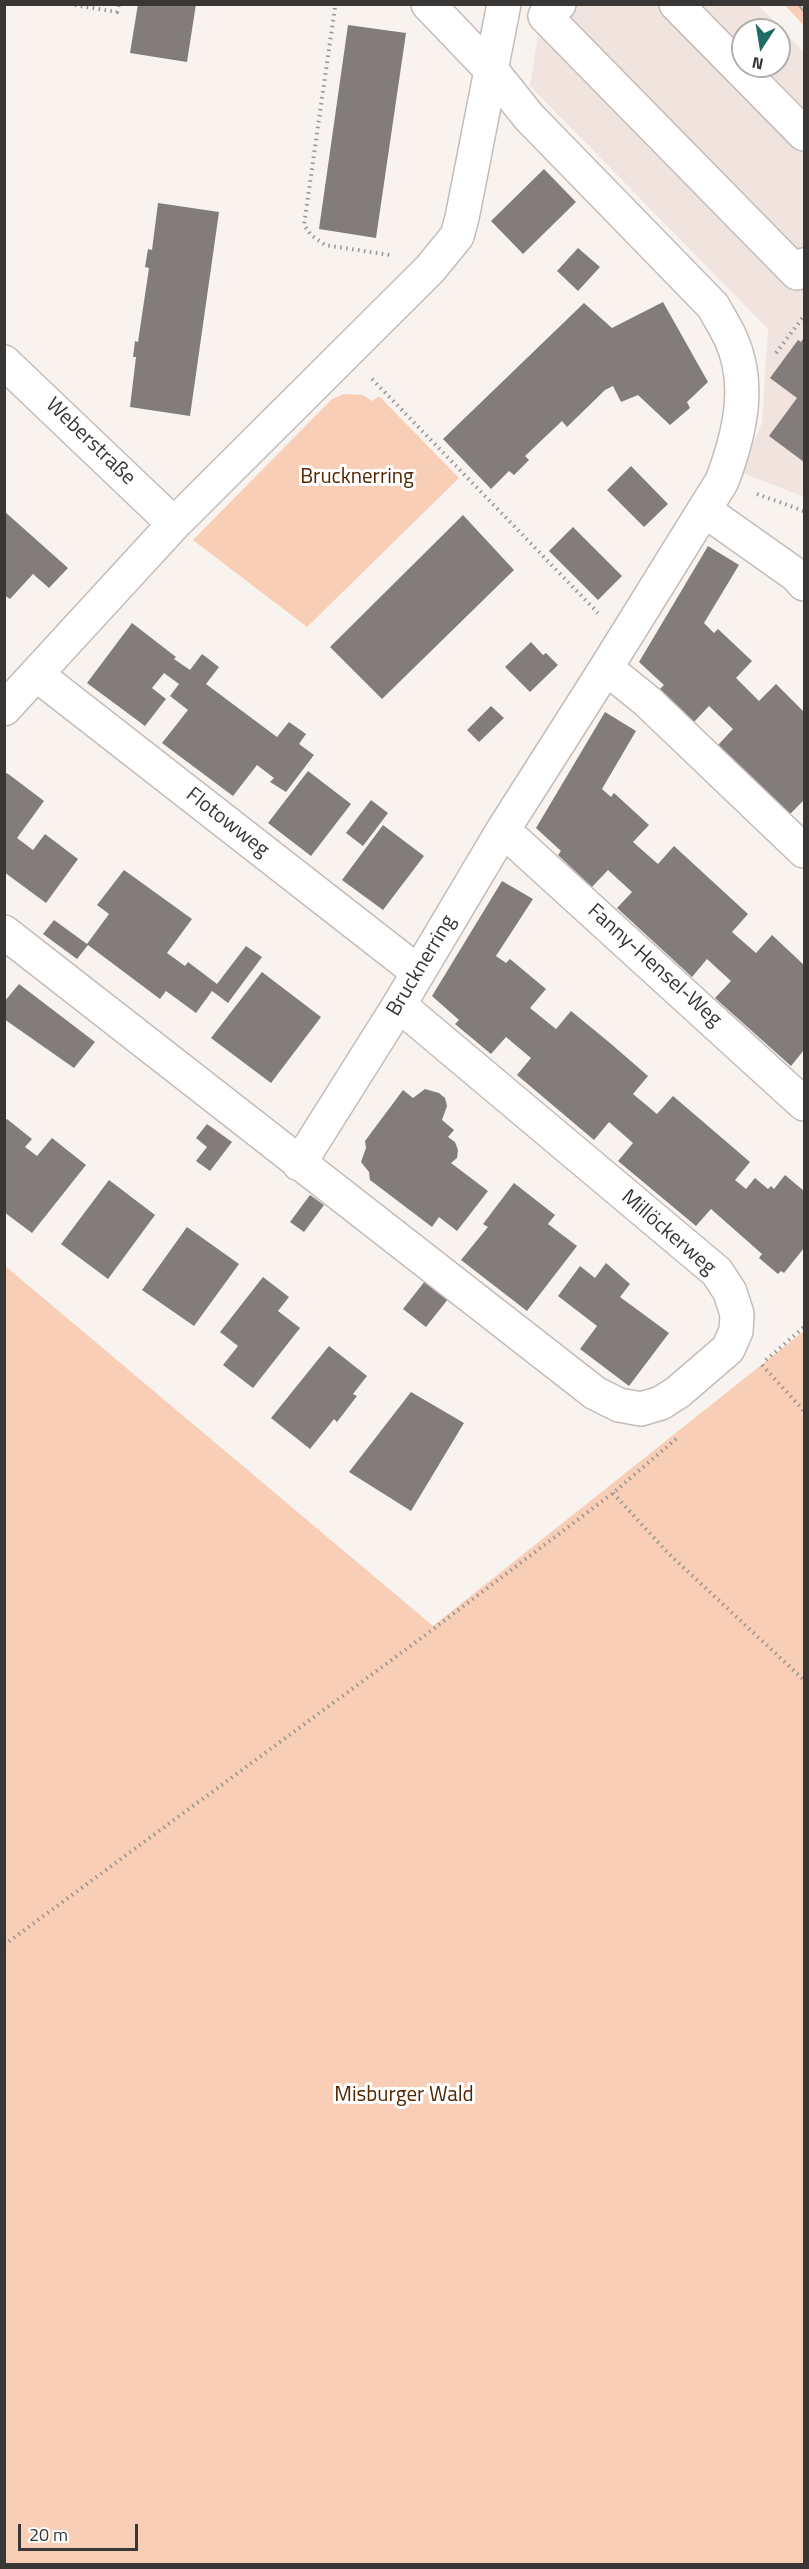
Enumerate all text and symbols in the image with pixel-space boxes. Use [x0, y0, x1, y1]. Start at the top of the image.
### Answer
north arrow [731, 18, 791, 78]
text: N [750, 51, 766, 77]
street label: Weberstraße [40, 393, 140, 491]
park label: Brucknerring [300, 465, 414, 491]
street label: Flotowweg [180, 783, 274, 863]
street label: Fanny-Hensel-Weg [582, 899, 726, 1033]
street label: Brucknerring [382, 911, 462, 1021]
street label: Millöckerweg [616, 1185, 720, 1281]
park label: Misburger Wald [334, 2083, 474, 2109]
scale bar [21, 2512, 141, 2550]
text: 20 m [29, 2521, 68, 2548]

